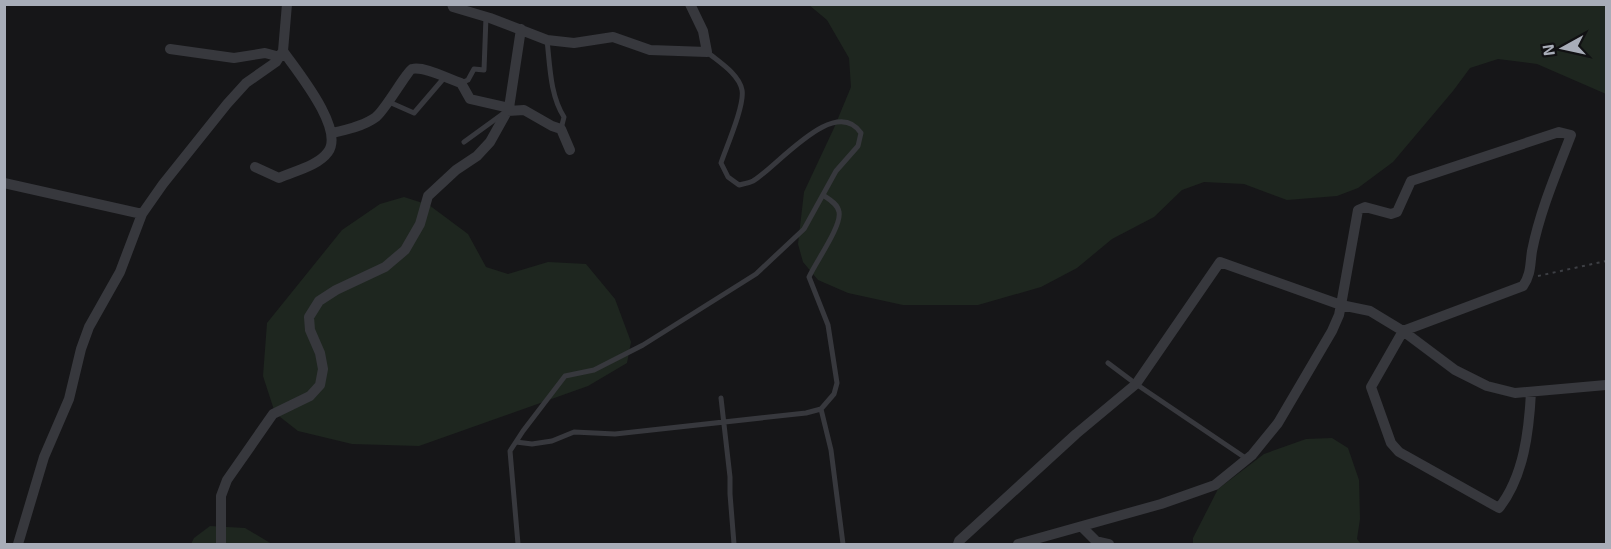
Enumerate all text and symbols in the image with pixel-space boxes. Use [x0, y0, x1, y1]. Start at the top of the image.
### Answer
north arrow [1533, 18, 1593, 78]
text: N [1537, 43, 1558, 57]

